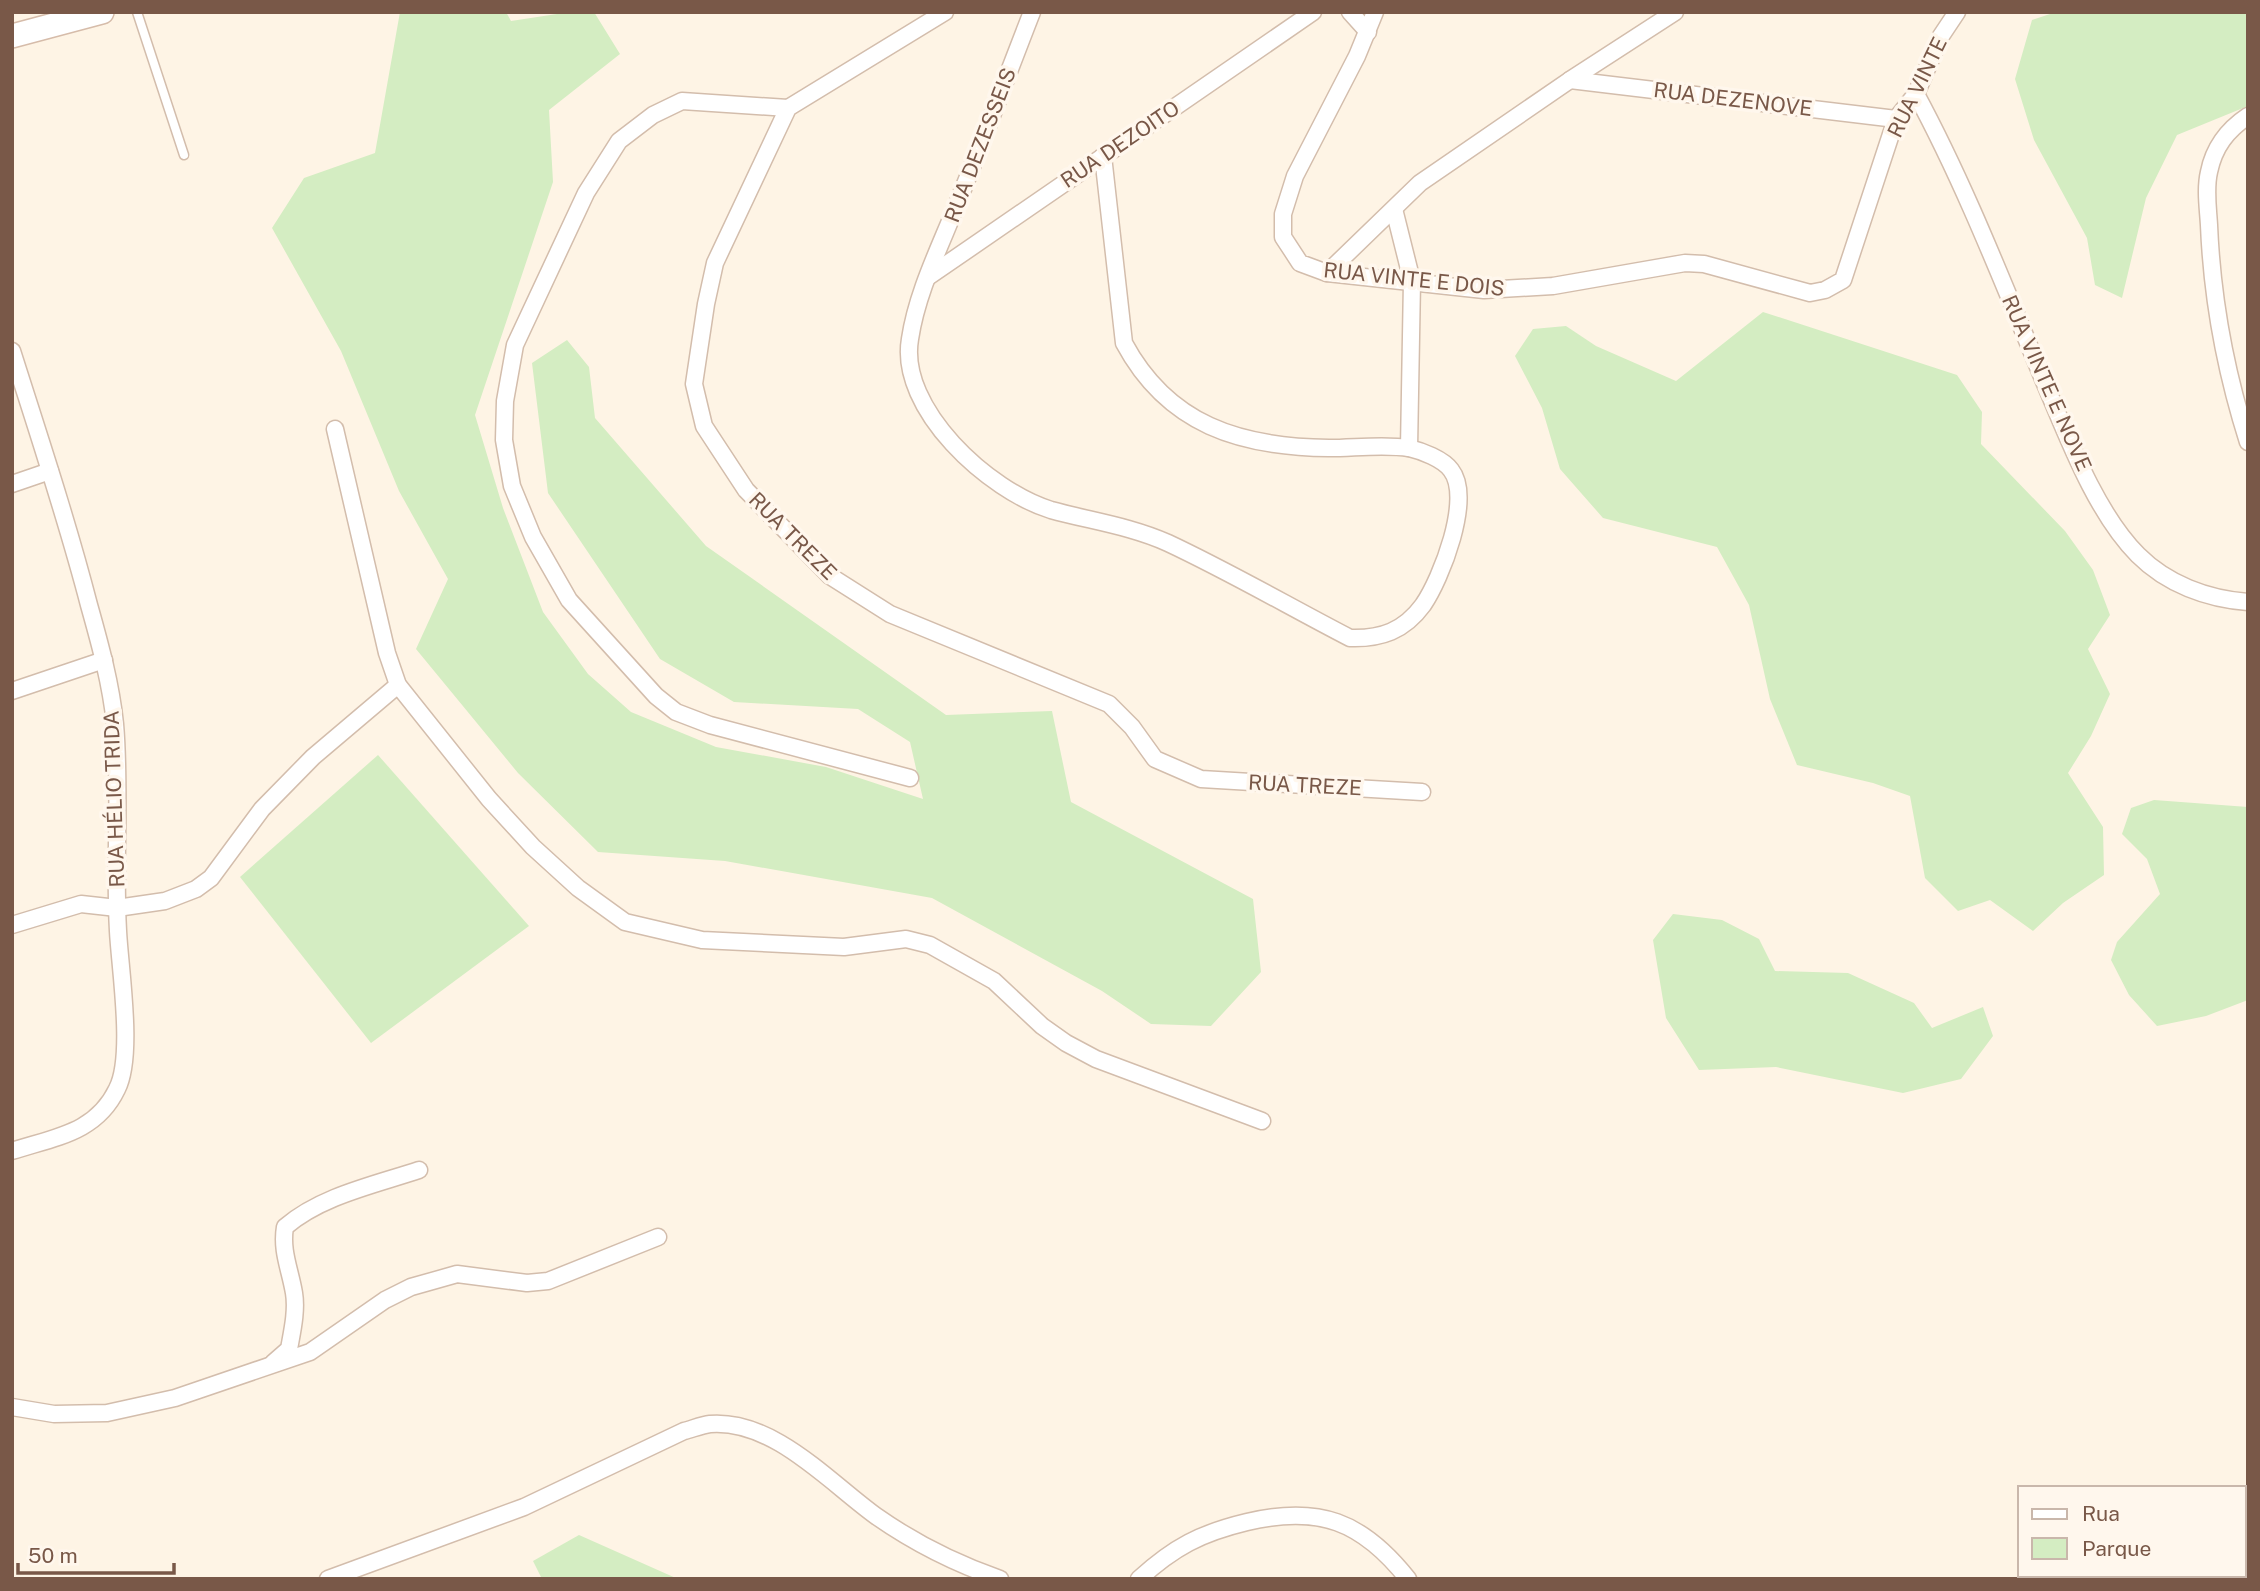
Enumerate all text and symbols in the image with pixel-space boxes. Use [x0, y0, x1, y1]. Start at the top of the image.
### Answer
street label: RUA VINTE [1882, 33, 1952, 141]
street label: RUA DEZESSEIS [939, 64, 1021, 226]
street label: RUA DEZENOVE [1652, 77, 1814, 121]
street label: RUA DEZOITO [1056, 95, 1184, 193]
street label: RUA VINTE E DOIS [1322, 257, 1506, 301]
street label: RUA VINTE E NOVE [1997, 291, 2097, 475]
street label: RUA TREZE [744, 487, 842, 585]
street label: RUA HÉLIO TRIDA [98, 710, 130, 888]
street label: RUA TREZE [1247, 770, 1363, 800]
legend [2018, 1486, 2246, 1577]
text: Rua [2082, 1501, 2120, 1526]
scale bar [18, 1532, 173, 1576]
text: Parque [2082, 1536, 2151, 1561]
text: 50 m [28, 1543, 78, 1568]

